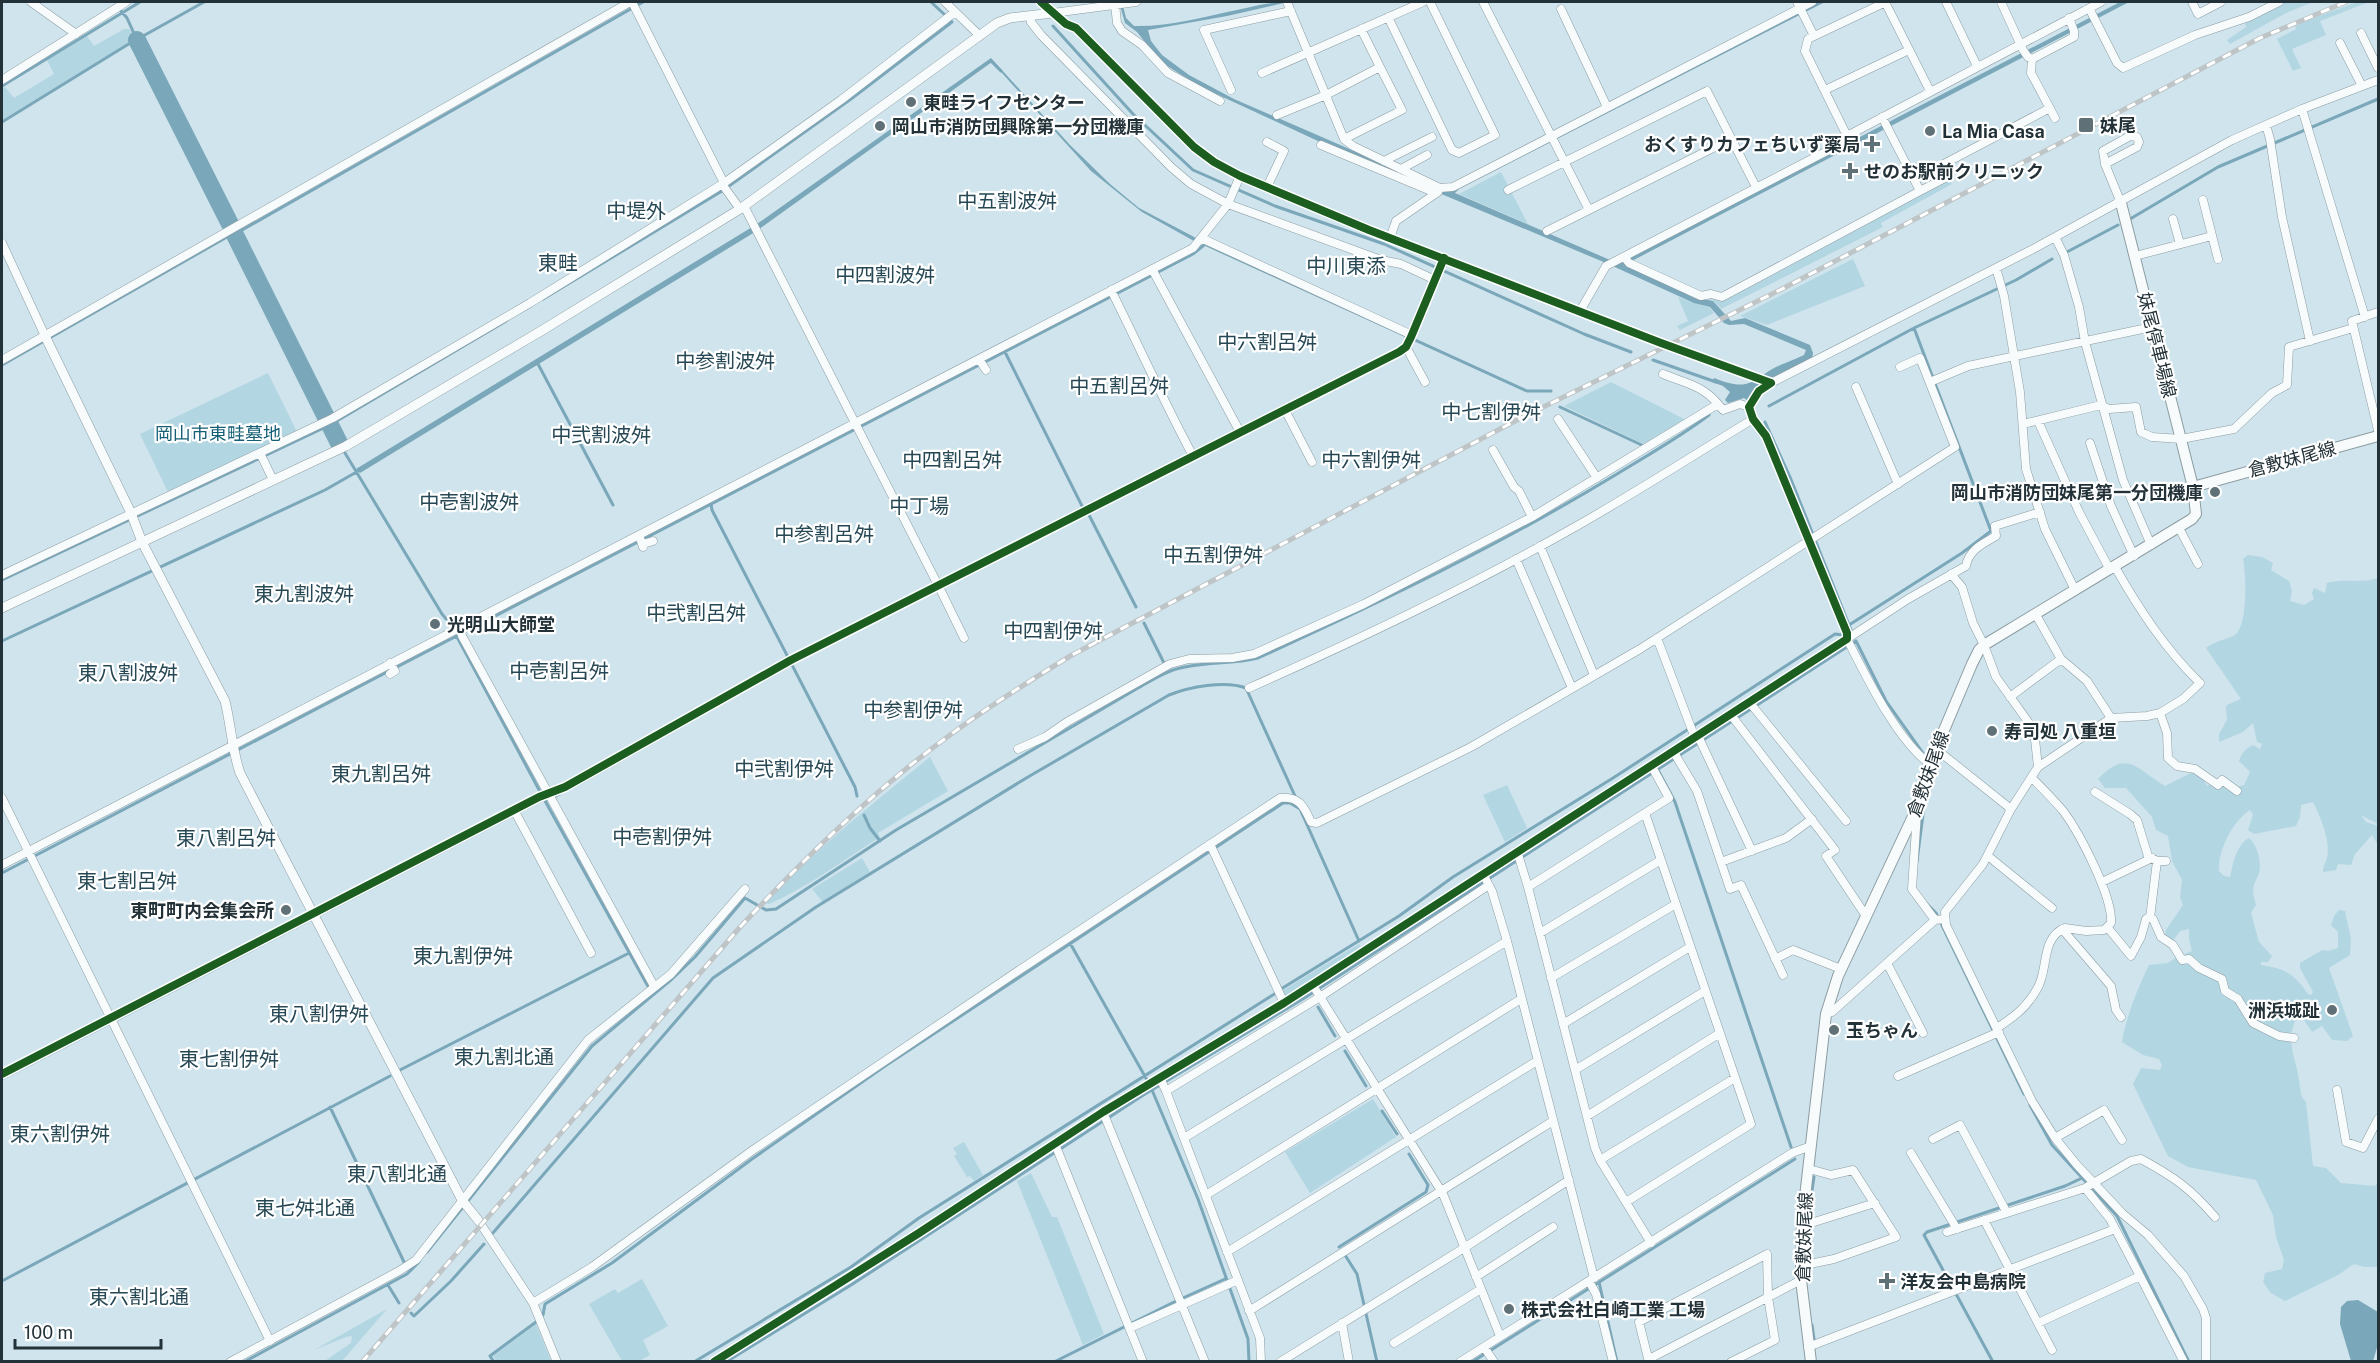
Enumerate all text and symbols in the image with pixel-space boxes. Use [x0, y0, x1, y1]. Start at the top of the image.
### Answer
place label: 東畦ライフセンター [923, 92, 1085, 113]
marker: 東畦ライフセンター [904, 95, 918, 109]
place label: 妹尾 [2100, 115, 2136, 136]
place label: 岡山市消防団興除第一分団機庫 [892, 116, 1144, 137]
marker: 妹尾 [2077, 116, 2095, 134]
marker: 岡山市消防団興除第一分団機庫 [873, 119, 887, 133]
place label: La Mia Casa [1942, 121, 2045, 142]
marker: La Mia Casa [1923, 124, 1937, 138]
place label: おくすりカフェちいず薬局 [1644, 134, 1860, 155]
marker: おくすりカフェちいず薬局 [1865, 137, 1879, 151]
place label: せのお駅前クリニック [1864, 161, 2044, 182]
marker: せのお駅前クリニック [1841, 162, 1859, 180]
district label: 中五割波舛 [957, 189, 1057, 213]
district label: 中堤外 [606, 199, 666, 223]
district label: 東畦 [538, 251, 578, 275]
district label: 中川東添 [1306, 254, 1386, 278]
district label: 中四割波舛 [835, 263, 935, 287]
street label: 妹尾停車場線 [2134, 290, 2180, 400]
district label: 中六割呂舛 [1217, 330, 1317, 354]
district label: 中参割波舛 [675, 349, 775, 373]
district label: 中五割呂舛 [1069, 374, 1169, 398]
district label: 中七割伊舛 [1441, 400, 1541, 424]
park label: 岡山市東畦墓地 [155, 423, 281, 444]
district label: 中弐割波舛 [551, 423, 651, 447]
street label: 倉敷妹尾線 [2246, 437, 2338, 481]
district label: 中四割呂舛 [902, 448, 1002, 472]
district label: 中六割伊舛 [1321, 448, 1421, 472]
place label: 岡山市消防団妹尾第一分団機庫 [1951, 482, 2203, 503]
marker: 岡山市消防団妹尾第一分団機庫 [2208, 485, 2222, 499]
district label: 中壱割波舛 [419, 490, 519, 514]
district label: 中丁場 [889, 494, 949, 518]
district label: 中参割呂舛 [774, 522, 874, 546]
district label: 中五割伊舛 [1163, 543, 1263, 567]
district label: 東九割波舛 [254, 582, 354, 606]
district label: 中弐割呂舛 [646, 601, 746, 625]
place label: 光明山大師堂 [447, 614, 555, 635]
marker: 光明山大師堂 [428, 617, 442, 631]
district label: 中四割伊舛 [1003, 619, 1103, 643]
district label: 中壱割呂舛 [509, 659, 609, 683]
district label: 東八割波舛 [78, 661, 178, 685]
district label: 中参割伊舛 [863, 698, 963, 722]
place label: 寿司処 八重垣 [2004, 721, 2116, 742]
marker: 寿司処 八重垣 [1985, 724, 1999, 738]
street label: 倉敷妹尾線 [1903, 728, 1953, 820]
district label: 中弐割伊舛 [734, 757, 834, 781]
district label: 東九割呂舛 [331, 762, 431, 786]
district label: 中壱割伊舛 [612, 825, 712, 849]
district label: 東八割呂舛 [176, 826, 276, 850]
district label: 東七割呂舛 [77, 869, 177, 893]
place label: 東町町内会集会所 [130, 900, 274, 921]
marker: 東町町内会集会所 [279, 903, 293, 917]
district label: 東九割伊舛 [413, 944, 513, 968]
place label: 洲浜城趾 [2248, 1000, 2320, 1021]
district label: 東八割伊舛 [269, 1002, 369, 1026]
marker: 洲浜城趾 [2325, 1003, 2339, 1017]
place label: 玉ちゃん [1846, 1020, 1918, 1041]
marker: 玉ちゃん [1827, 1023, 1841, 1037]
district label: 東九割北通 [454, 1045, 554, 1069]
district label: 東七割伊舛 [179, 1047, 279, 1071]
district label: 東六割伊舛 [10, 1122, 110, 1146]
district label: 東八割北通 [347, 1162, 447, 1186]
street label: 倉敷妹尾線 [1792, 1192, 1816, 1282]
district label: 東七舛北通 [255, 1196, 355, 1220]
place label: 洋友会中島病院 [1900, 1271, 2026, 1292]
marker: 洋友会中島病院 [1878, 1272, 1896, 1290]
district label: 東六割北通 [89, 1285, 189, 1309]
place label: 株式会社白崎工業 工場 [1521, 1299, 1705, 1320]
marker: 株式会社白崎工業 工場 [1502, 1302, 1516, 1316]
scale bar [15, 1312, 160, 1350]
text: 100 m [24, 1322, 73, 1343]

